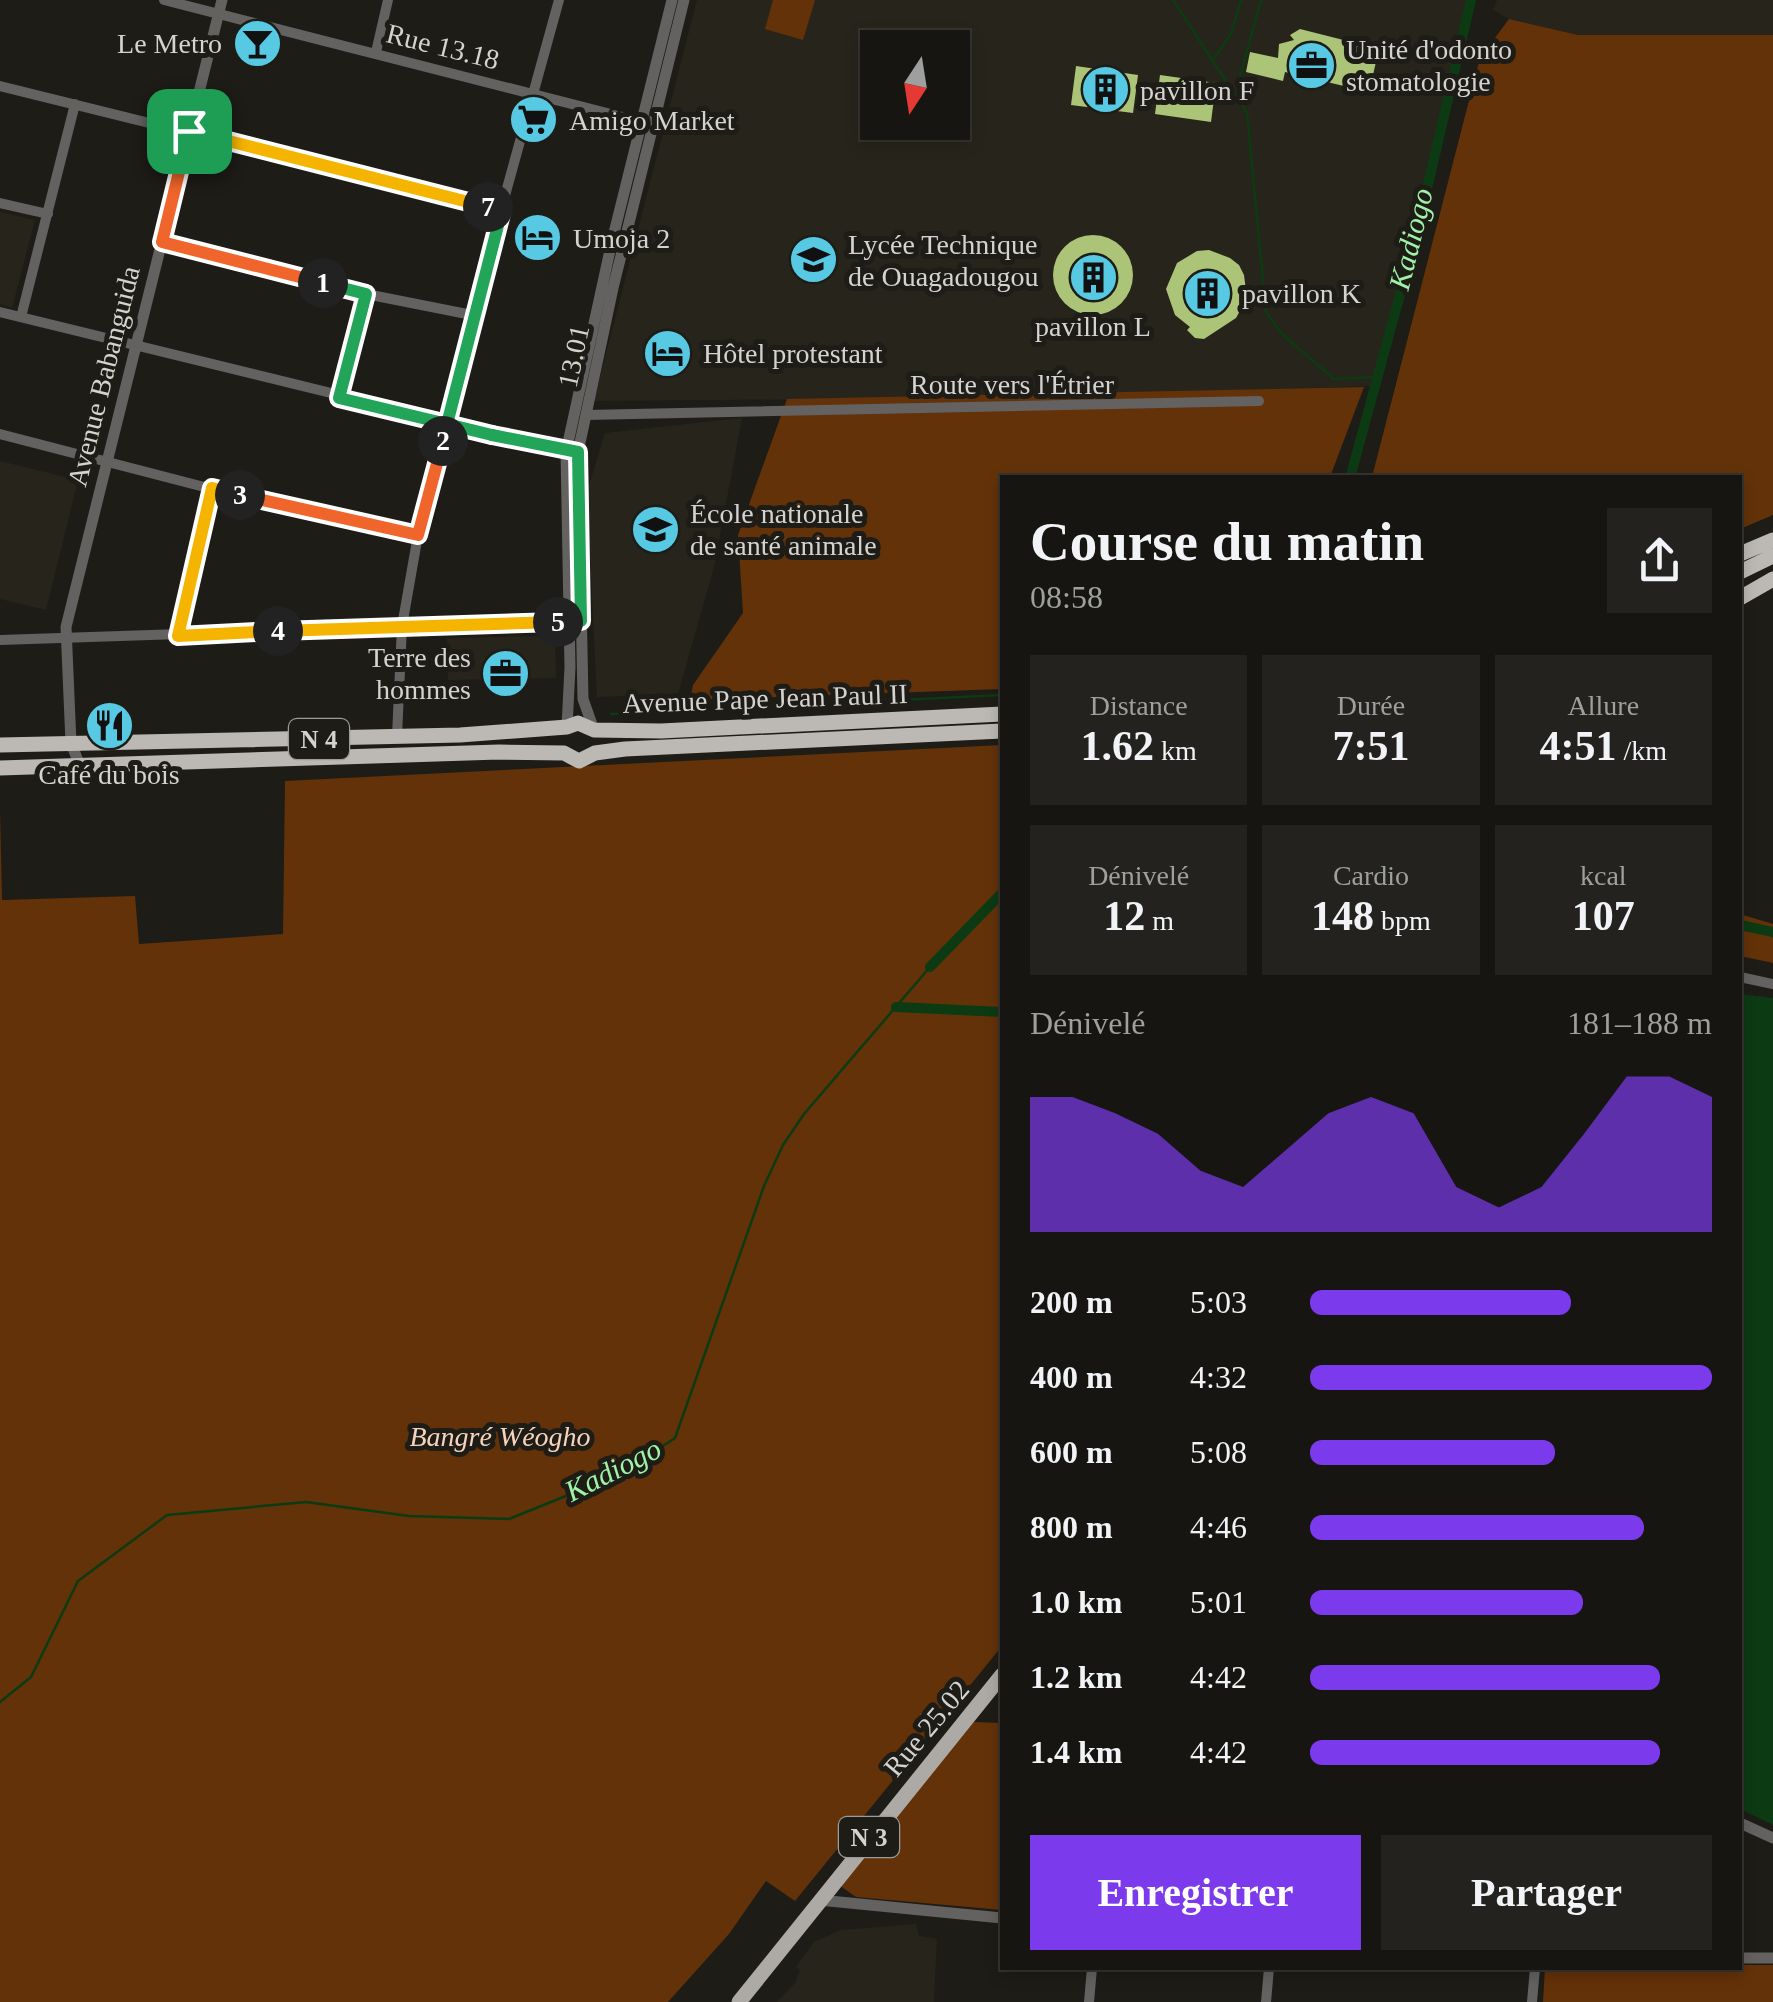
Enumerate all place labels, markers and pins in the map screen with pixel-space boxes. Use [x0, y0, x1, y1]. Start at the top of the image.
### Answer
bar icon: Le Metro [231, 17, 283, 69]
place label: Le Metro [117, 28, 222, 59]
place label: Unité d'odonto stomatologie [1346, 34, 1512, 97]
office icon: Unité d'odonto stomatologie [1285, 39, 1337, 91]
building icon: pavillon F [1079, 64, 1131, 116]
place label: pavillon F [1140, 75, 1254, 106]
pin [147, 89, 232, 174]
supermarket icon: Amigo Market [508, 94, 560, 146]
place label: Amigo Market [569, 105, 735, 136]
pin: 7 [463, 182, 513, 232]
hotel icon: Umoja 2 [512, 212, 564, 264]
place label: Umoja 2 [573, 223, 670, 254]
place label: Lycée Technique de Ouagadougou [848, 229, 1039, 292]
school or university icon: Lycée Technique de Ouagadougou [787, 234, 839, 286]
building icon: pavillon L [1067, 252, 1119, 304]
pin: 1 [298, 258, 348, 308]
building icon: pavillon K [1181, 267, 1233, 319]
place label: pavillon K [1242, 278, 1361, 309]
place label: pavillon L [1035, 311, 1151, 342]
hotel icon: Hôtel protestant [642, 327, 694, 379]
place label: Hôtel protestant [703, 338, 883, 369]
pin: 2 [418, 416, 468, 466]
pin: 3 [215, 470, 265, 520]
place label: École nationale de santé animale [690, 498, 877, 561]
school or university icon: École nationale de santé animale [629, 503, 681, 555]
pin: 5 [533, 597, 583, 647]
pin: 4 [253, 606, 303, 656]
place label: Terre des hommes [368, 642, 471, 705]
office icon: Terre des hommes [480, 647, 532, 699]
restaurant icon: Café du bois [83, 700, 135, 752]
place label: Café du bois [38, 759, 180, 790]

